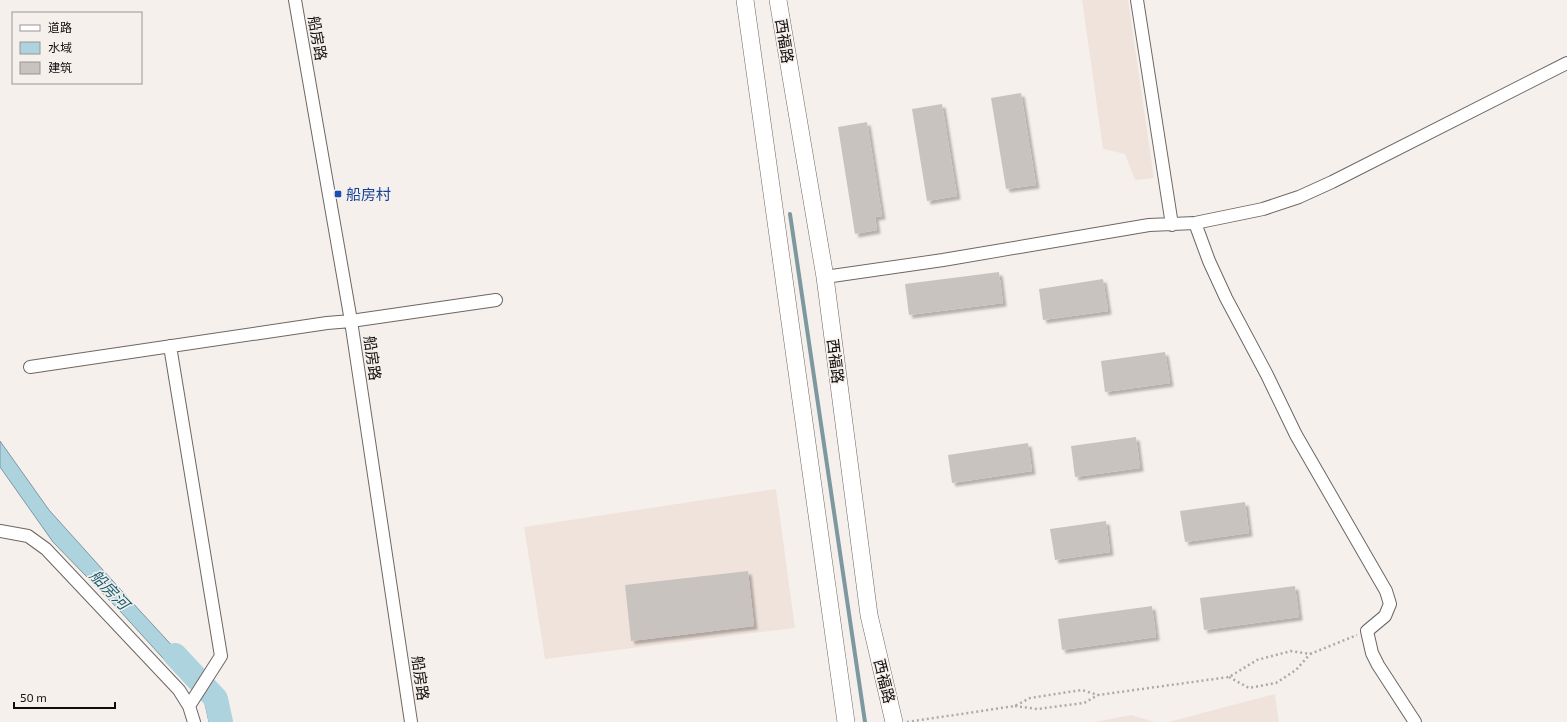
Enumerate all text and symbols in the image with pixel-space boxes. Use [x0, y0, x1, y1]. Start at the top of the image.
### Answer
legend [12, 12, 142, 84]
street label: 船房路 [305, 14, 331, 62]
street label: 西福路 [773, 17, 797, 65]
text: 道路 [48, 20, 72, 34]
text: 水域 [48, 40, 72, 54]
text: 建筑 [48, 60, 72, 74]
place label: 船房村 [346, 185, 391, 203]
marker: 船房村 [333, 189, 343, 199]
street label: 船房路 [361, 334, 385, 382]
street label: 西福路 [824, 338, 848, 384]
water label: 船房河 [86, 565, 136, 615]
street label: 船房路 [409, 654, 433, 702]
street label: 西福路 [871, 657, 899, 705]
scale bar [14, 684, 115, 710]
text: 50 m [20, 690, 47, 704]

